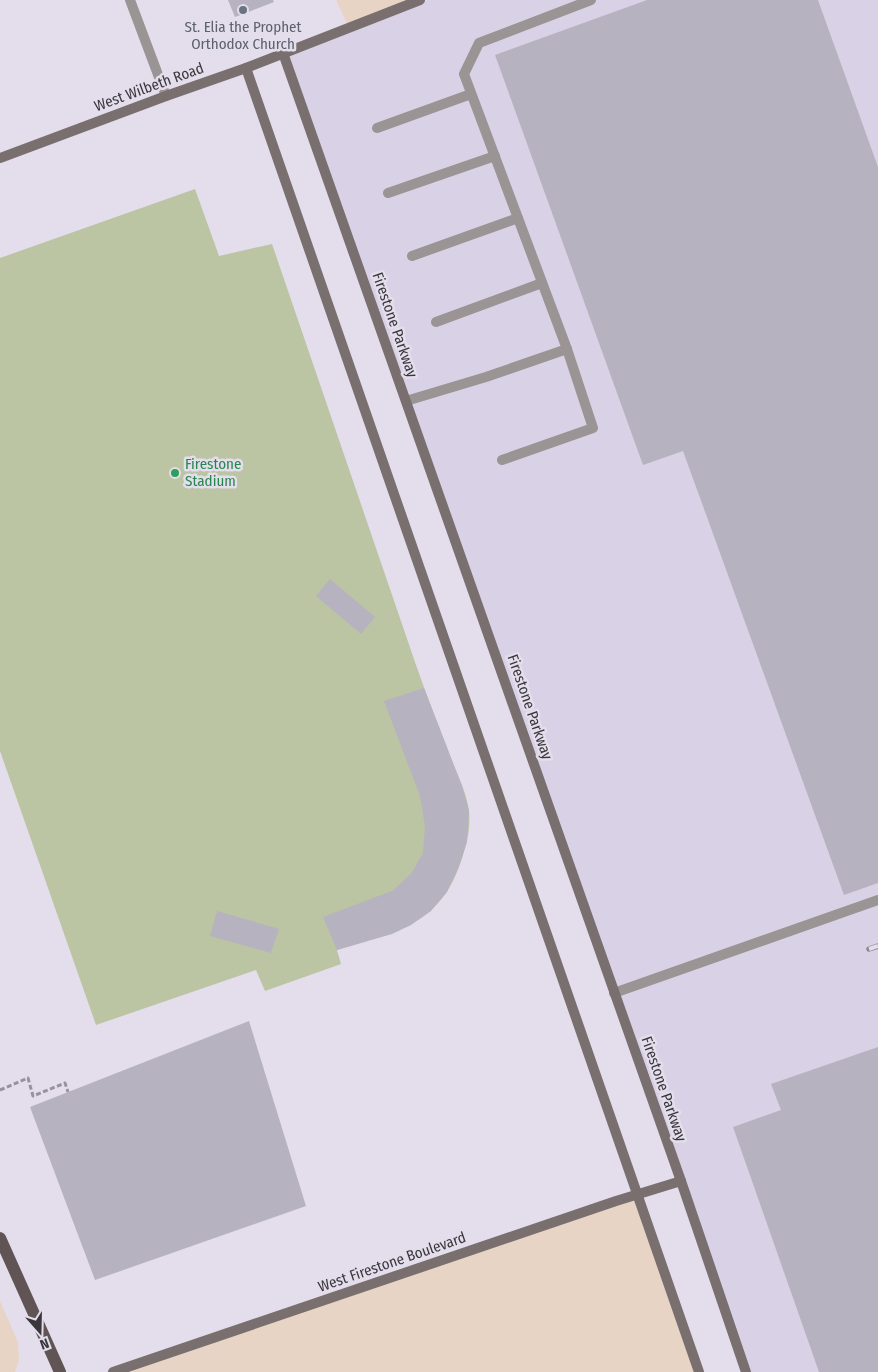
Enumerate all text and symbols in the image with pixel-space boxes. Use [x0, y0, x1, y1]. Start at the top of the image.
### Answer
marker: St. Elia the Prophet Orthodox Church [237, 4, 249, 16]
place label: St. Elia the Prophet Orthodox Church [185, 18, 302, 53]
street label: West Wilbeth Road [92, 59, 206, 115]
street label: Firestone Parkway [369, 270, 422, 380]
place label: Firestone Stadium [185, 455, 241, 490]
marker: Firestone Stadium [169, 467, 181, 479]
street label: Firestone Parkway [504, 652, 557, 762]
street label: Firestone Parkway [638, 1034, 691, 1144]
street label: West Firestone Boulevard [316, 1228, 468, 1296]
north arrow [15, 1307, 65, 1357]
text: N [37, 1334, 51, 1353]

